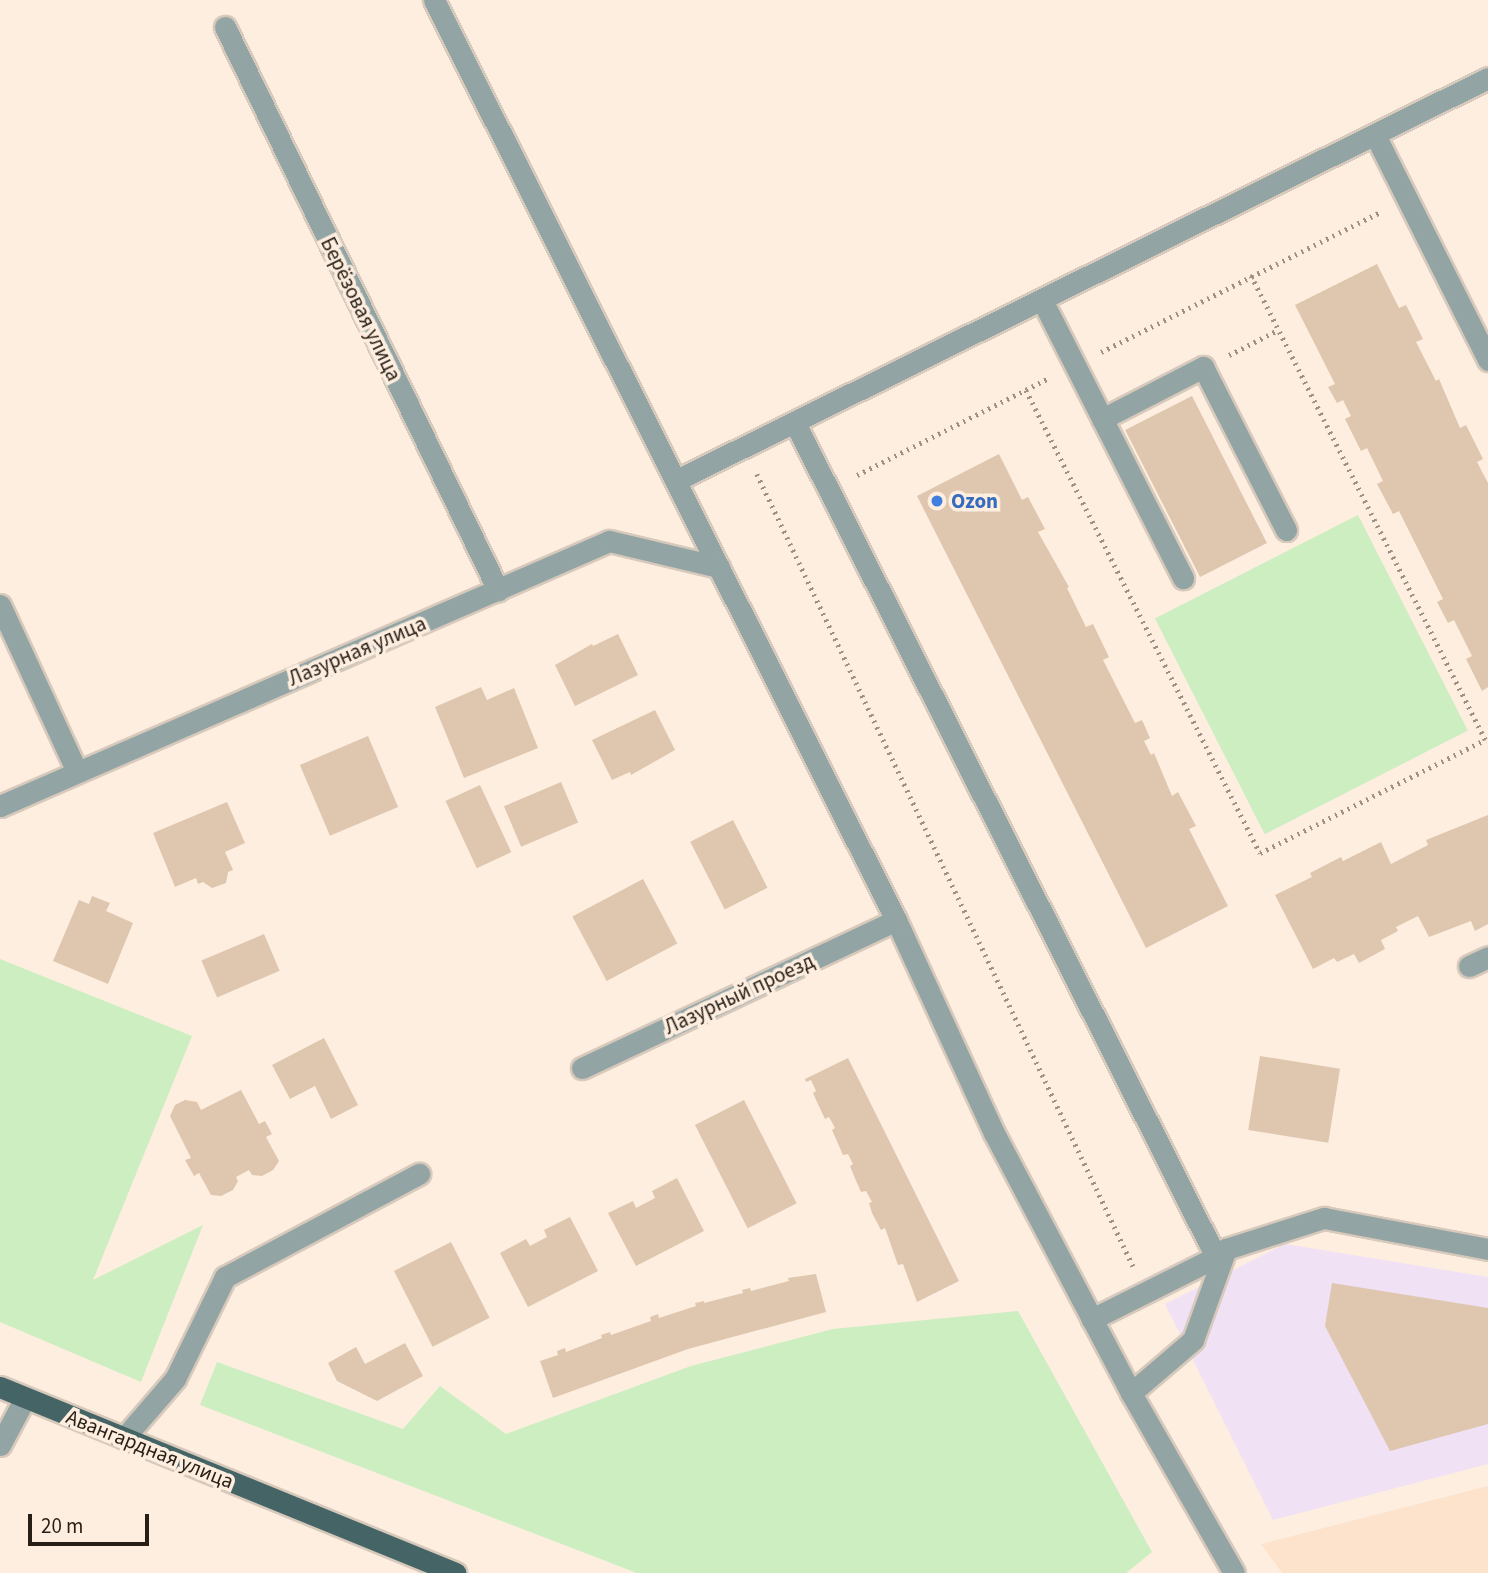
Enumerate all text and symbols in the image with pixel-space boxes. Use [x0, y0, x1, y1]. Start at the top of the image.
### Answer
street label: Берёзовая улица [315, 233, 407, 385]
place label: Ozon [951, 488, 998, 514]
marker: Ozon [929, 493, 945, 509]
street label: Лазурная улица [284, 611, 430, 691]
street label: Лазурный проезд [660, 948, 818, 1040]
street label: Авангардная улица [63, 1404, 237, 1494]
scale bar [32, 1500, 152, 1544]
text: 20 m [41, 1511, 83, 1541]

